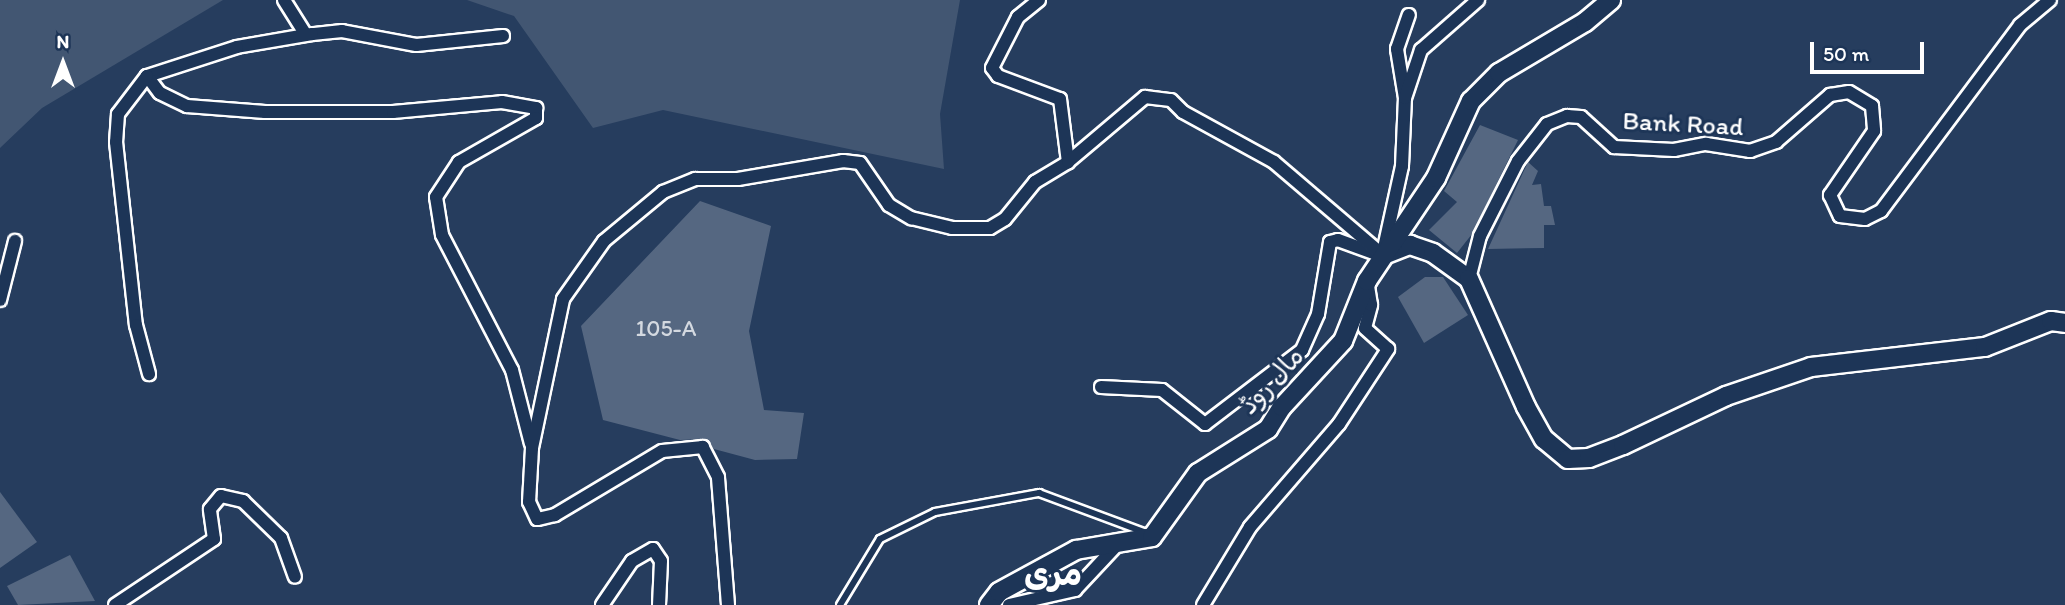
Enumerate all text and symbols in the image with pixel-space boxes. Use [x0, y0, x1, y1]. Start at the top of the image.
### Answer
north arrow [28, 28, 98, 98]
scale bar [1813, 28, 1927, 72]
text: N [57, 30, 69, 53]
text: 50 m [1823, 41, 1869, 66]
street label: Bank Road [1622, 105, 1744, 143]
house number: 105-A [636, 314, 696, 342]
street label: مال روڈ [1233, 341, 1311, 421]
district label: مری [1024, 554, 1082, 594]

